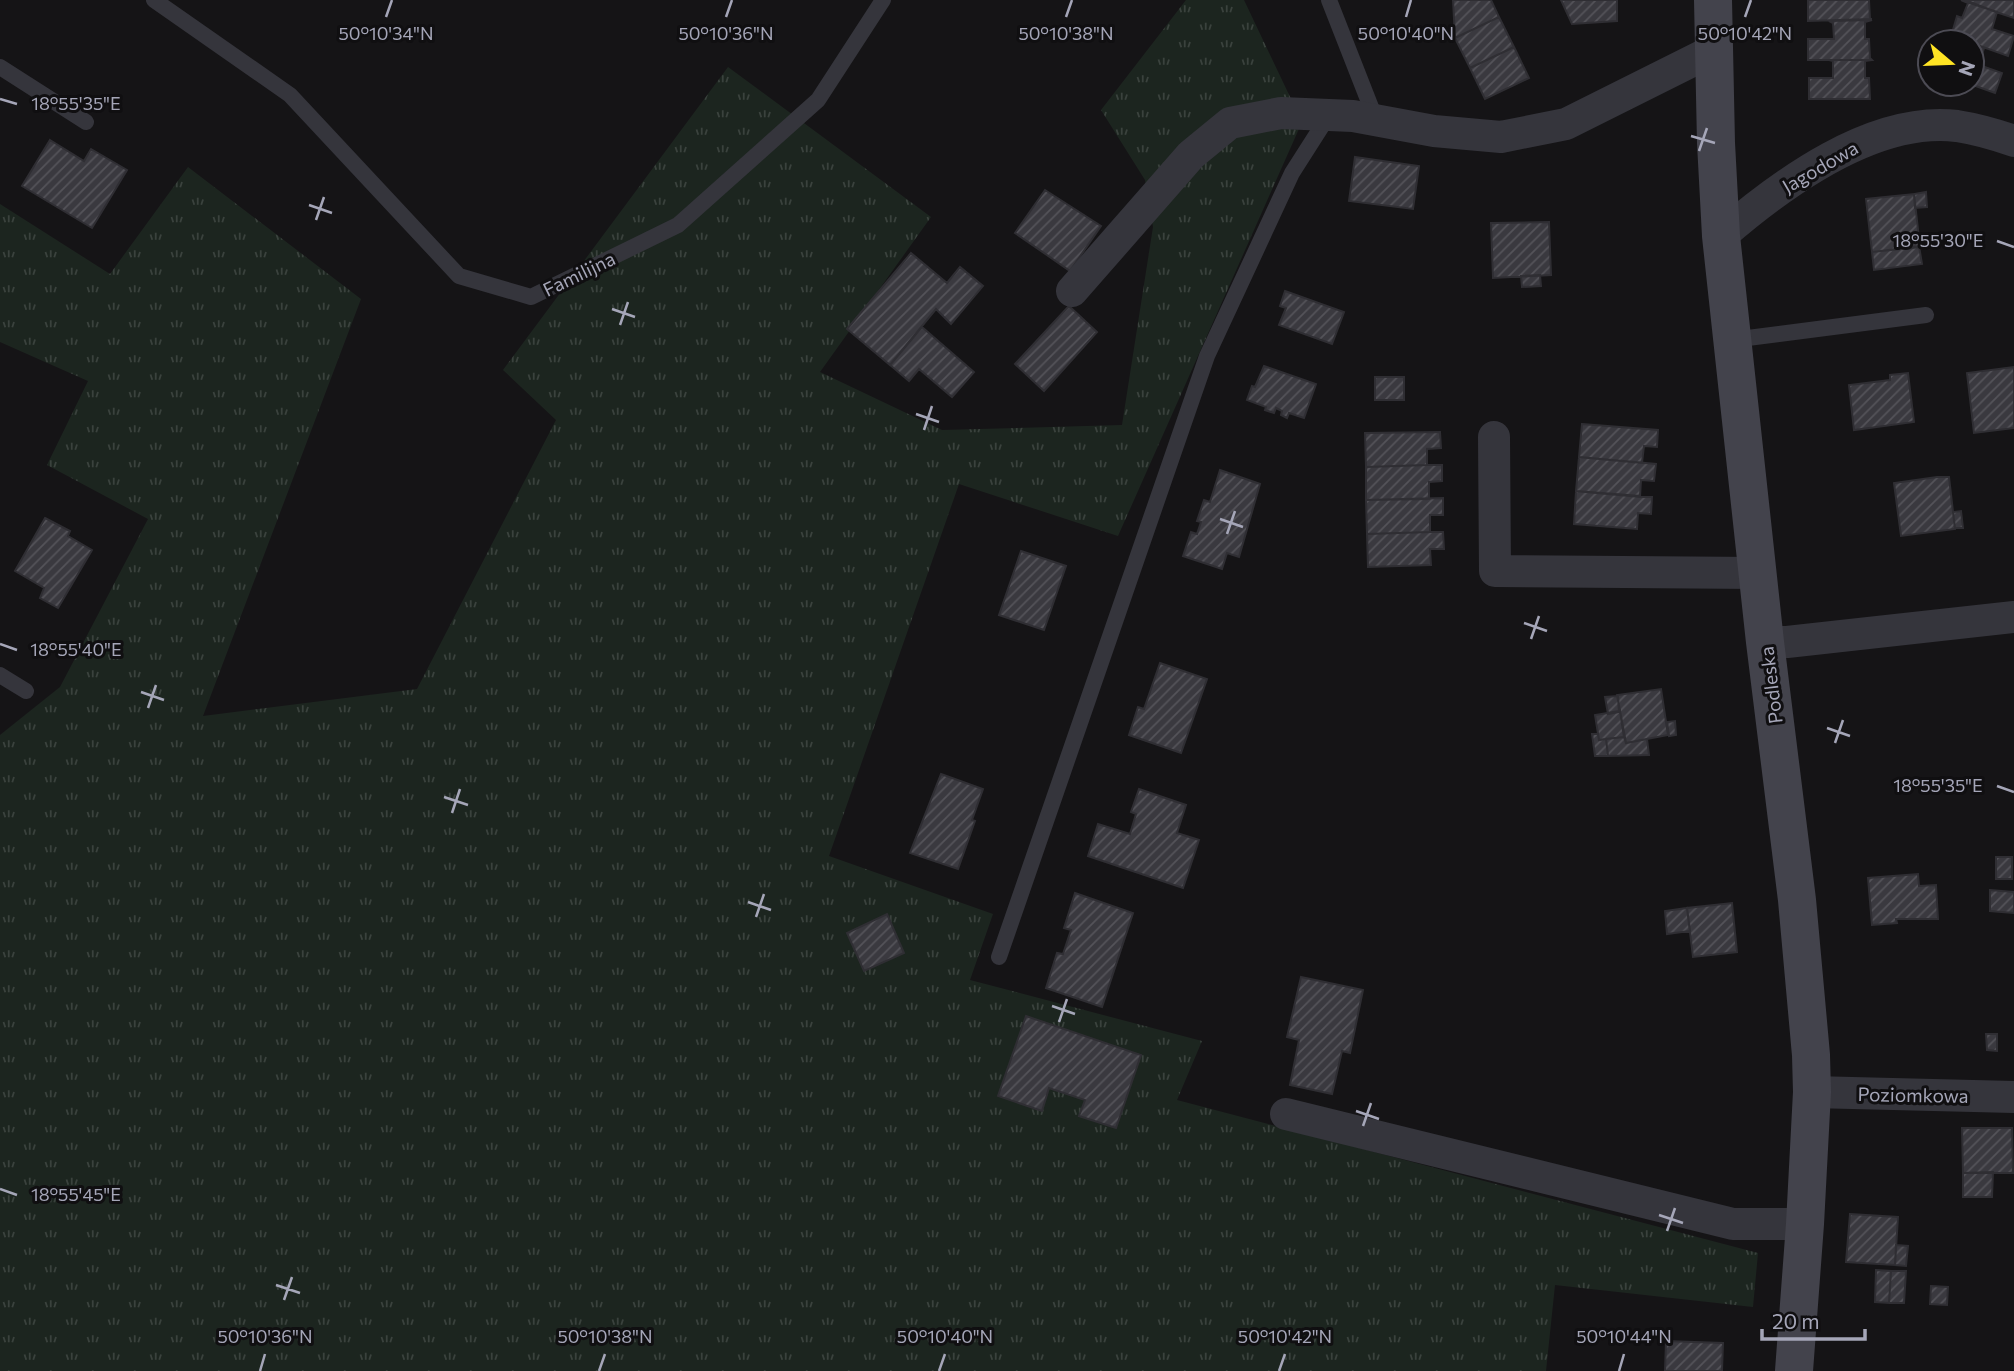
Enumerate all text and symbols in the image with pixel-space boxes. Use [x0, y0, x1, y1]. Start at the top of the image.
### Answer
text: 50°10'34"N [339, 22, 433, 44]
text: 50°10'36"N [678, 22, 774, 44]
text: 50°10'38"N [1018, 22, 1114, 44]
text: 50°10'40"N [1358, 22, 1454, 44]
text: 50°10'42"N [1698, 22, 1792, 44]
north arrow [1916, 28, 1986, 98]
text: N [1954, 58, 1981, 79]
text: 18°55'35"E [31, 92, 121, 114]
street label: Jagodowa [1778, 136, 1862, 197]
text: 18°55'30"E [1893, 229, 1983, 251]
street label: Familijna [539, 246, 619, 301]
text: 18°55'40"E [30, 638, 122, 660]
street label: Podleska [1754, 645, 1787, 725]
text: 18°55'35"E [1893, 774, 1983, 796]
street label: Poziomkowa [1857, 1082, 1969, 1107]
text: 18°55'45"E [31, 1183, 121, 1205]
scale bar [1762, 1298, 1865, 1342]
text: 20 m [1772, 1308, 1820, 1333]
text: 50°10'36"N [217, 1325, 313, 1347]
text: 50°10'38"N [557, 1325, 653, 1347]
text: 50°10'40"N [897, 1325, 993, 1347]
text: 50°10'42"N [1238, 1325, 1332, 1347]
text: 50°10'44"N [1576, 1325, 1672, 1347]

